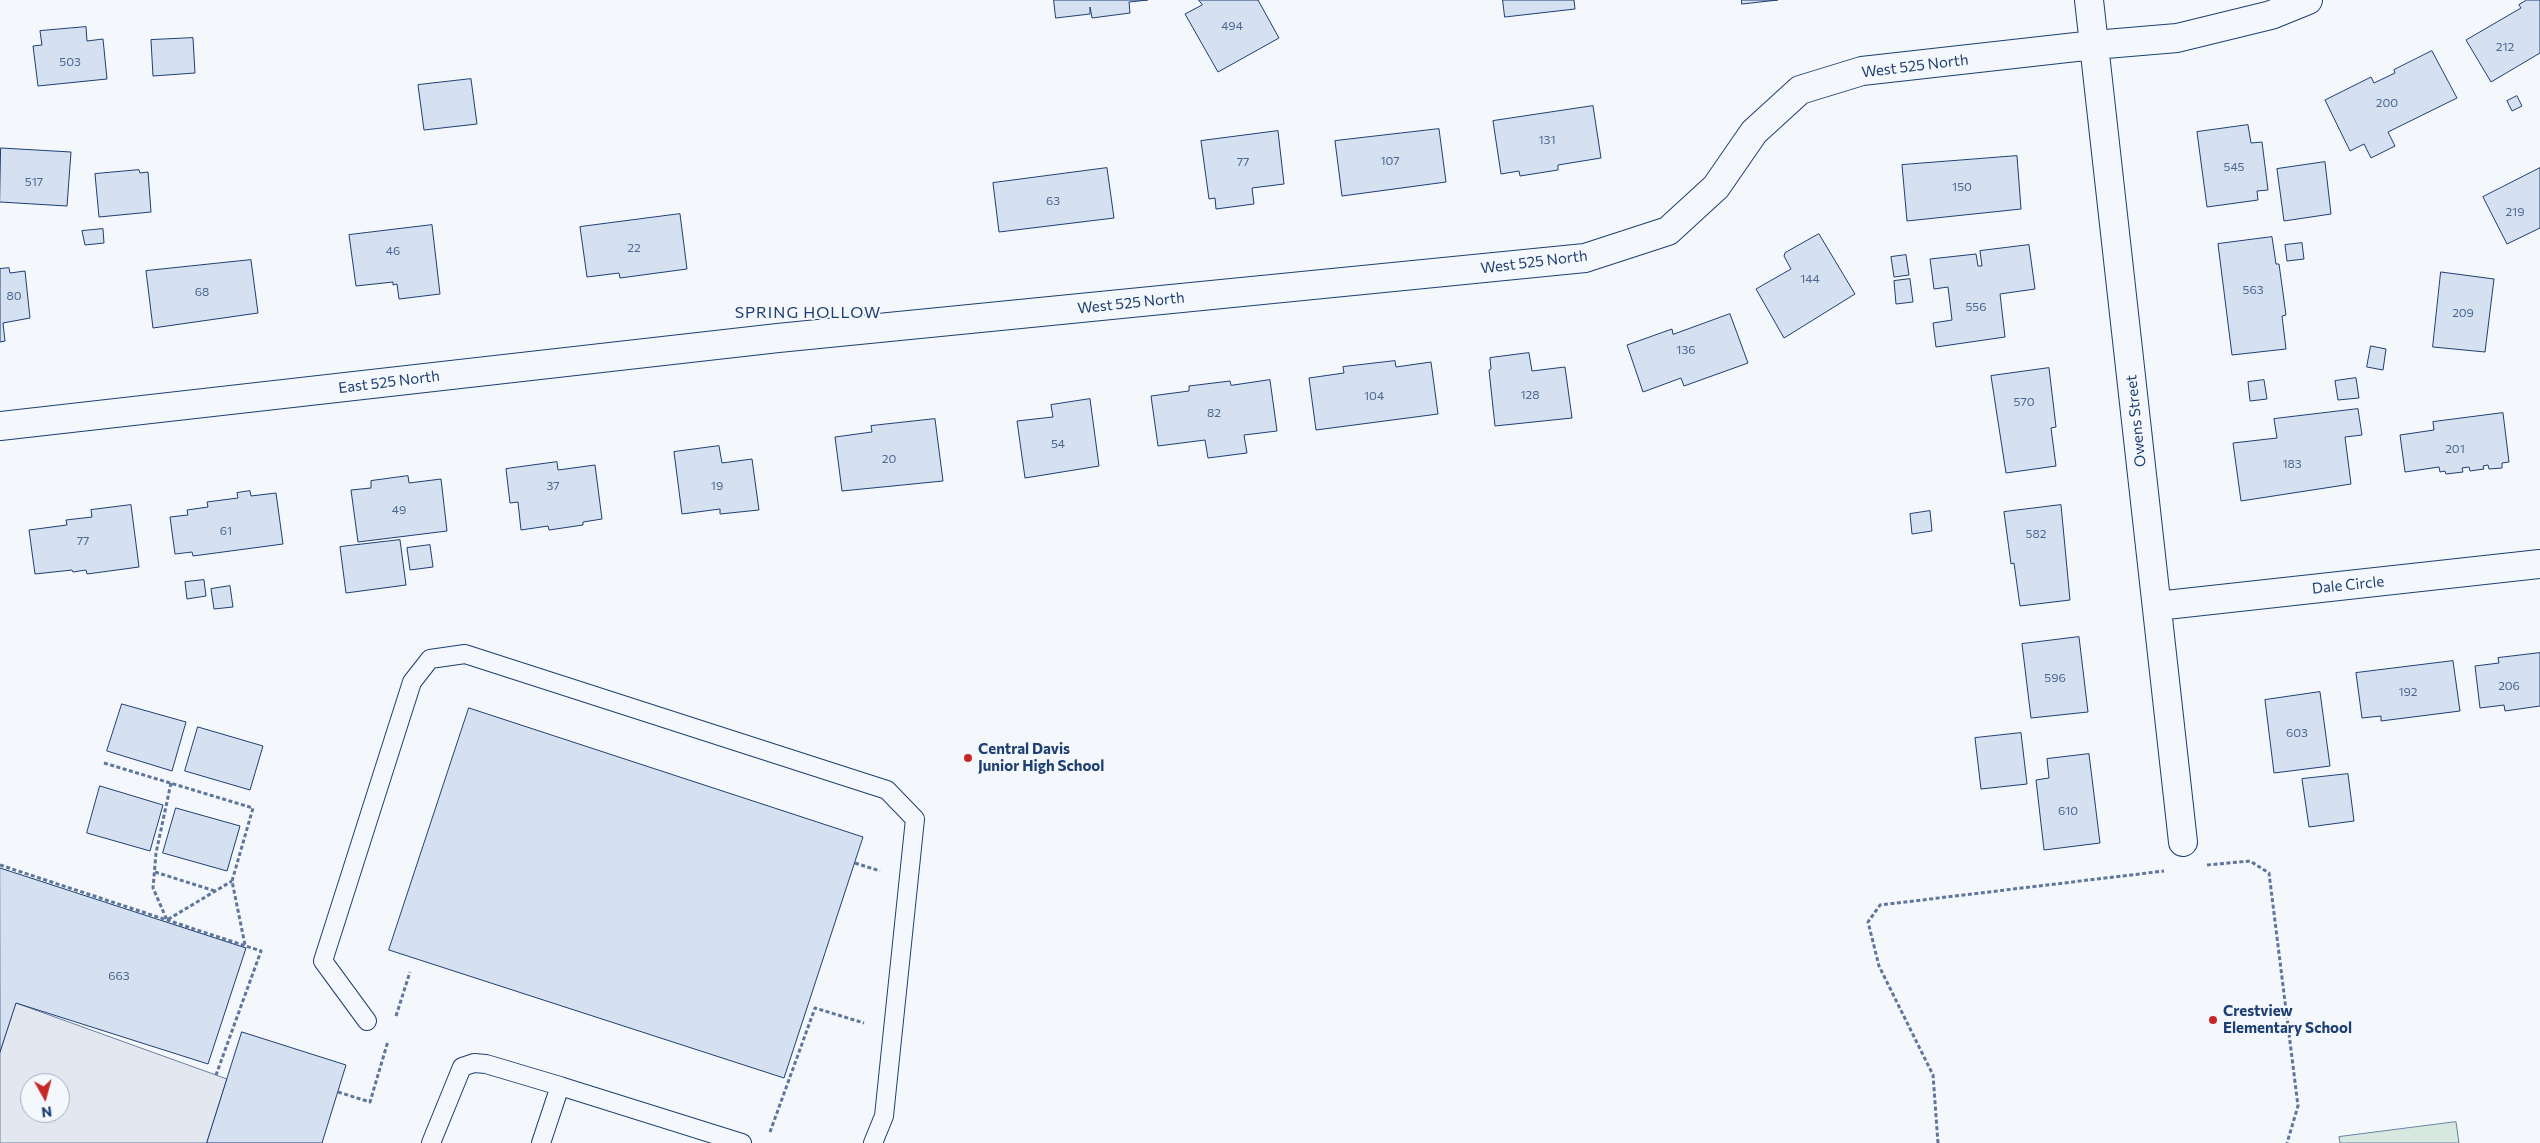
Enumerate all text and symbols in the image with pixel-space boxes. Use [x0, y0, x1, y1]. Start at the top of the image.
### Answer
house number: 494 [1221, 19, 1243, 33]
house number: 212 [2496, 40, 2514, 54]
street label: West 525 North [1861, 51, 1969, 81]
house number: 503 [59, 55, 81, 69]
house number: 200 [2376, 96, 2398, 110]
house number: 131 [1538, 133, 1556, 147]
house number: 107 [1380, 154, 1400, 168]
house number: 77 [1237, 155, 1249, 169]
house number: 545 [2224, 160, 2244, 174]
house number: 517 [25, 175, 43, 189]
house number: 150 [1952, 180, 1972, 194]
house number: 63 [1046, 194, 1060, 208]
house number: 219 [2505, 205, 2525, 219]
house number: 22 [627, 241, 641, 255]
house number: 46 [386, 244, 400, 258]
street label: West 525 North [1480, 247, 1588, 277]
house number: 144 [1800, 272, 1820, 286]
house number: 563 [2243, 283, 2263, 297]
house number: 68 [195, 285, 209, 299]
street label: West 525 North [1077, 288, 1185, 318]
house number: 80 [6, 289, 22, 303]
house number: 556 [1965, 300, 1987, 314]
district label: SPRING HOLLOW [733, 303, 883, 323]
house number: 209 [2452, 306, 2474, 320]
house number: 136 [1676, 343, 1696, 357]
street label: East 525 North [337, 367, 441, 397]
street label: Owens Street [2122, 374, 2150, 468]
house number: 128 [1520, 388, 1540, 402]
house number: 104 [1364, 389, 1384, 403]
house number: 570 [2013, 395, 2035, 409]
house number: 82 [1207, 406, 1221, 420]
house number: 54 [1051, 437, 1065, 451]
house number: 201 [2445, 442, 2465, 456]
house number: 20 [882, 452, 896, 466]
house number: 183 [2282, 457, 2302, 471]
house number: 37 [546, 479, 560, 493]
house number: 19 [711, 479, 723, 493]
house number: 49 [392, 503, 406, 517]
house number: 61 [220, 524, 232, 538]
house number: 582 [2026, 527, 2046, 541]
house number: 77 [77, 534, 89, 548]
street label: Dale Circle [2311, 572, 2385, 598]
house number: 596 [2044, 671, 2066, 685]
house number: 206 [2498, 679, 2520, 693]
house number: 192 [2398, 685, 2418, 699]
house number: 603 [2286, 726, 2308, 740]
place label: Central Davis Junior High School [978, 740, 1104, 775]
marker: Central Davis Junior High School [962, 752, 974, 764]
house number: 610 [2058, 804, 2078, 818]
house number: 663 [108, 969, 130, 983]
place label: Crestview Elementary School [2223, 1002, 2352, 1037]
marker: Crestview Elementary School [2207, 1014, 2219, 1026]
north arrow [20, 1073, 70, 1123]
text: N [41, 1103, 53, 1121]

